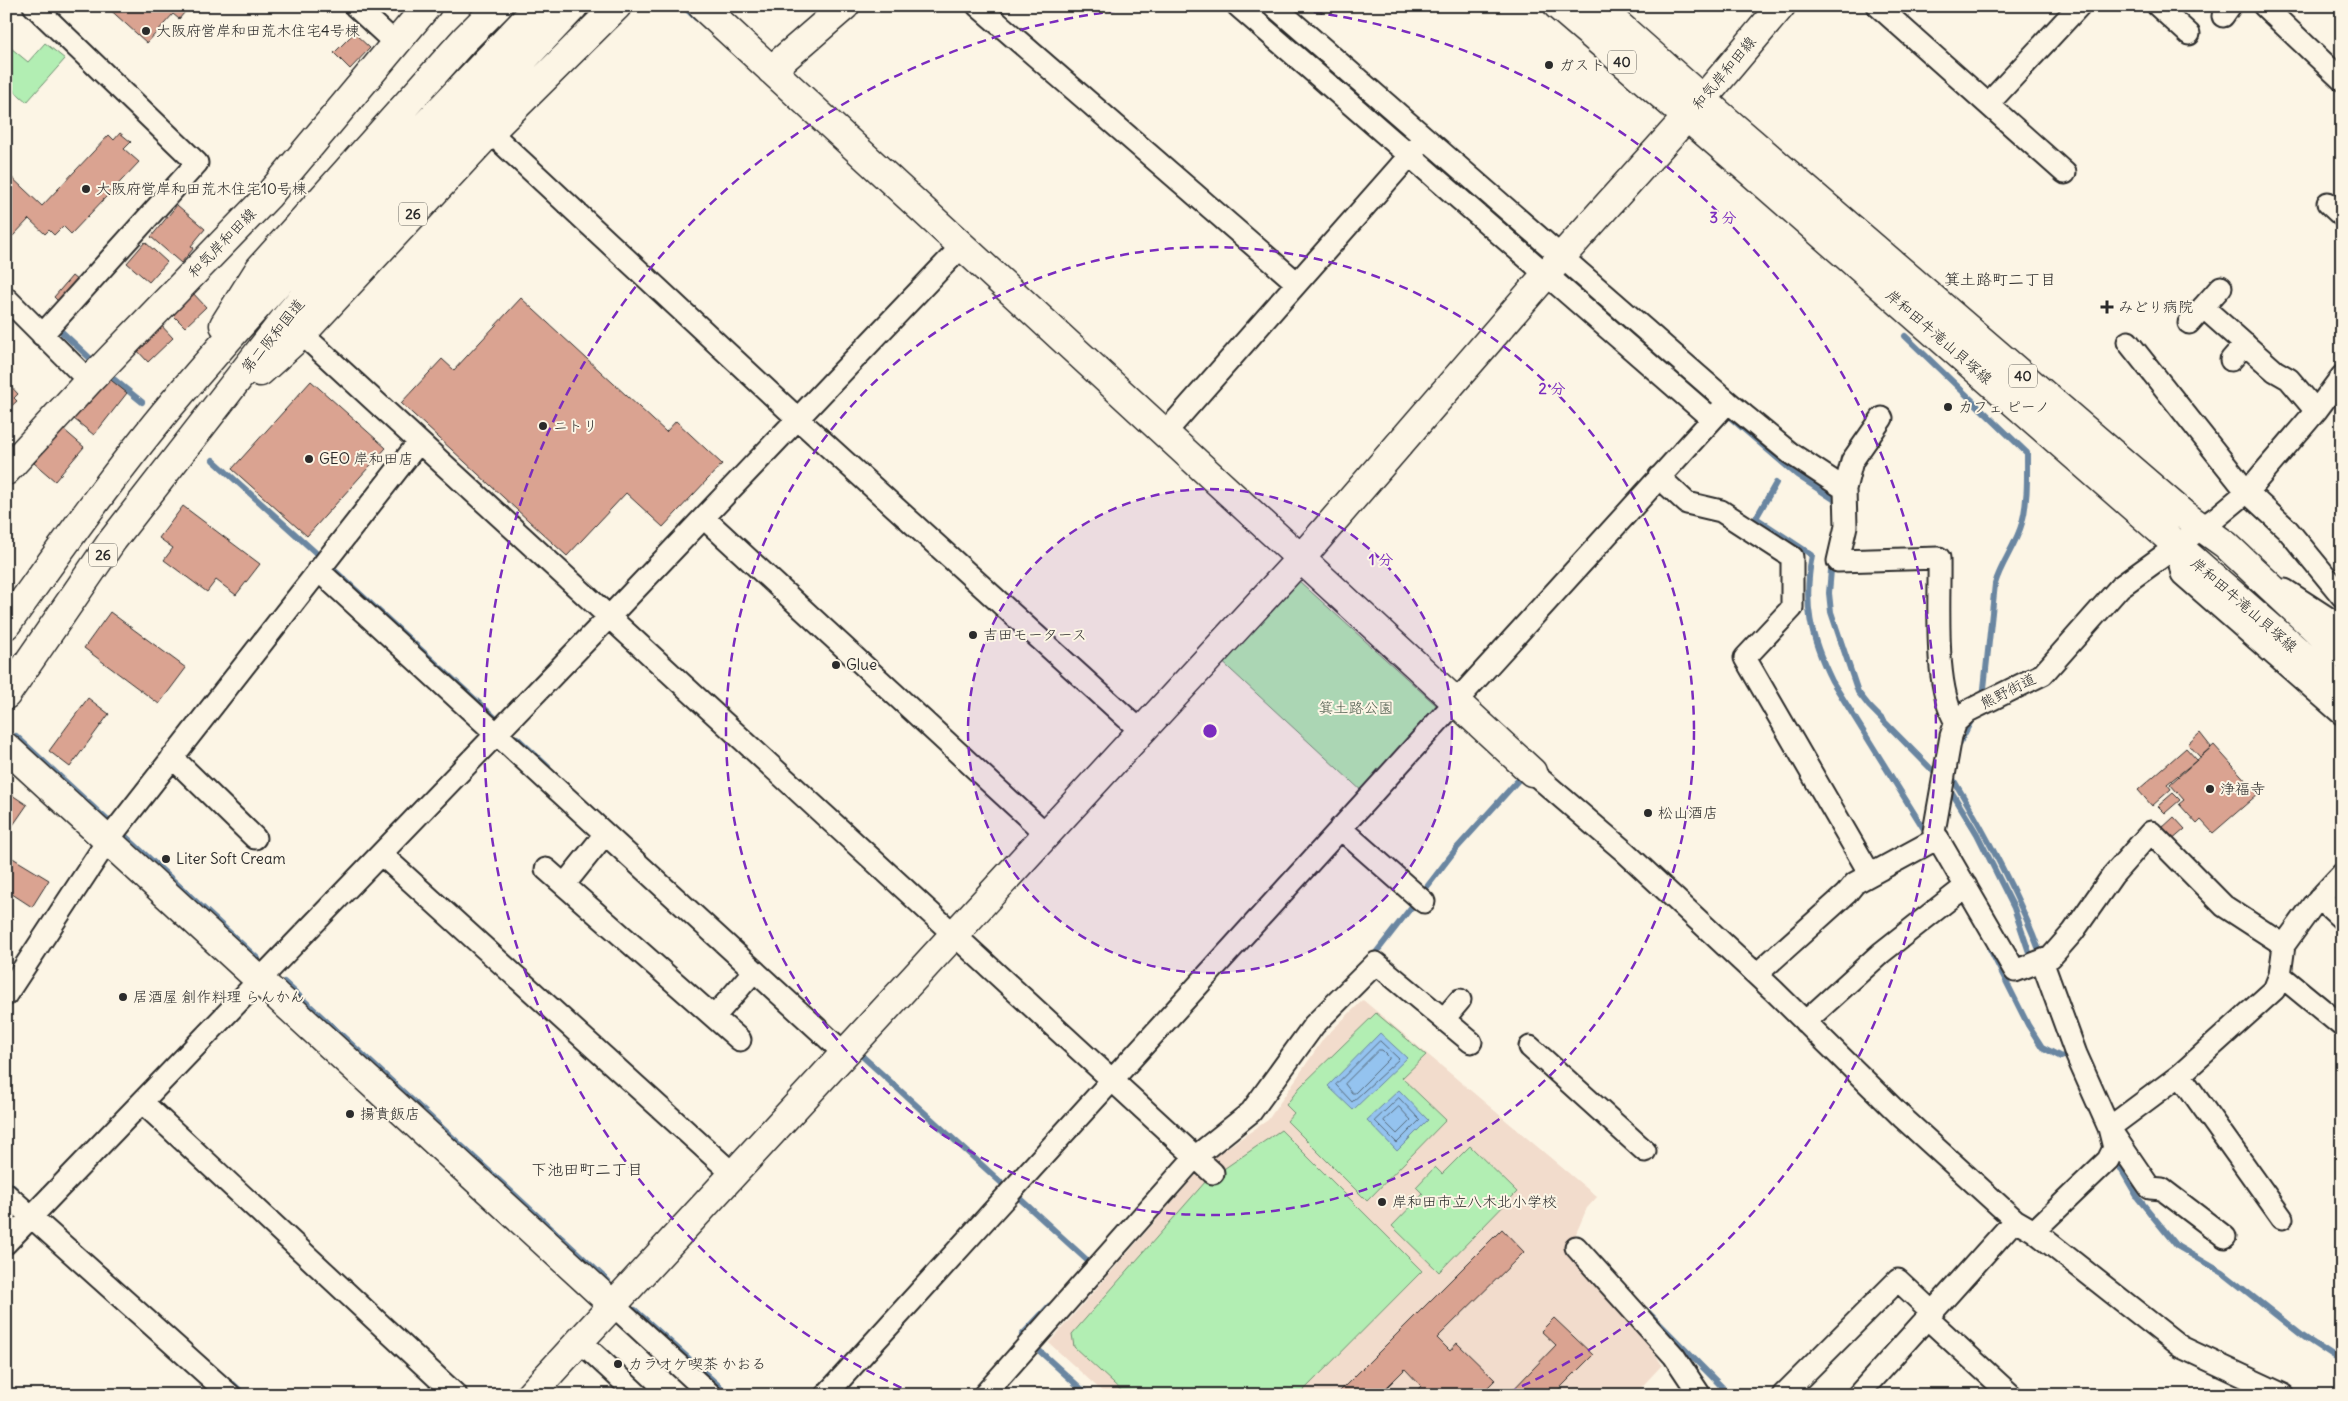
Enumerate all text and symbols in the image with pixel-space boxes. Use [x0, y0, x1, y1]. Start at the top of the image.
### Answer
place label: 大阪府営岸和田荒木住宅4号棟 [156, 21, 360, 40]
marker: 大阪府営岸和田荒木住宅4号棟 [140, 25, 152, 37]
street label: 和気岸和田線 [1687, 32, 1760, 113]
road number: 40 [1608, 51, 1636, 74]
place label: ガスト [1559, 55, 1606, 74]
marker: ガスト [1543, 59, 1555, 71]
place label: 大阪府営岸和田荒木住宅10号棟 [96, 179, 307, 198]
marker: 大阪府営岸和田荒木住宅10号棟 [80, 183, 92, 195]
road number: 26 [399, 202, 427, 225]
street label: 和気岸和田線 [184, 204, 260, 282]
text: 3 分 [1709, 208, 1737, 227]
district label: 箕土路町二丁目 [1944, 269, 2056, 289]
street label: 岸和田牛滝山貝塚線 [1882, 285, 1997, 388]
street label: 第二阪和国道 [237, 295, 308, 377]
place label: みどり病院 [2118, 297, 2193, 316]
marker: みどり病院 [2100, 300, 2114, 314]
road number: 40 [2009, 364, 2037, 388]
text: 2 分 [1539, 379, 1565, 398]
place label: カフェ ピーノ [1958, 397, 2050, 416]
marker: カフェ ピーノ [1942, 401, 1954, 413]
place label: ニトリ [553, 416, 598, 435]
marker: ニトリ [537, 420, 549, 432]
place label: GEO 岸和田店 [319, 449, 414, 468]
marker: GEO 岸和田店 [303, 453, 315, 465]
road number: 26 [89, 544, 117, 566]
text: 1 分 [1369, 550, 1393, 569]
street label: 岸和田牛滝山貝塚線 [2187, 553, 2302, 656]
place label: 吉田モータース [983, 625, 1087, 644]
marker: 吉田モータース [967, 629, 979, 641]
place label: Glue [846, 655, 877, 674]
marker: Glue [830, 659, 842, 671]
street label: 熊野街道 [1977, 668, 2039, 713]
park label: 箕土路公園 [1318, 698, 1394, 717]
centre of rings [1201, 722, 1219, 740]
place label: 浄福寺 [2220, 779, 2265, 798]
marker: 浄福寺 [2204, 783, 2216, 795]
place label: 松山酒店 [1658, 803, 1718, 822]
marker: 松山酒店 [1642, 807, 1654, 819]
place label: Liter Soft Cream [176, 849, 286, 868]
marker: Liter Soft Cream [160, 853, 172, 865]
place label: 居酒屋 創作料理 らんかん [133, 987, 305, 1006]
marker: 居酒屋 創作料理 らんかん [117, 991, 129, 1003]
place label: 揚貴飯店 [360, 1104, 420, 1123]
marker: 揚貴飯店 [344, 1108, 356, 1120]
district label: 下池田町二丁目 [531, 1159, 643, 1179]
place label: 岸和田市立八木北小学校 [1392, 1192, 1557, 1211]
marker: 岸和田市立八木北小学校 [1376, 1196, 1388, 1208]
place label: カラオケ喫茶 かおる [628, 1354, 767, 1373]
marker: カラオケ喫茶 かおる [612, 1358, 624, 1370]

